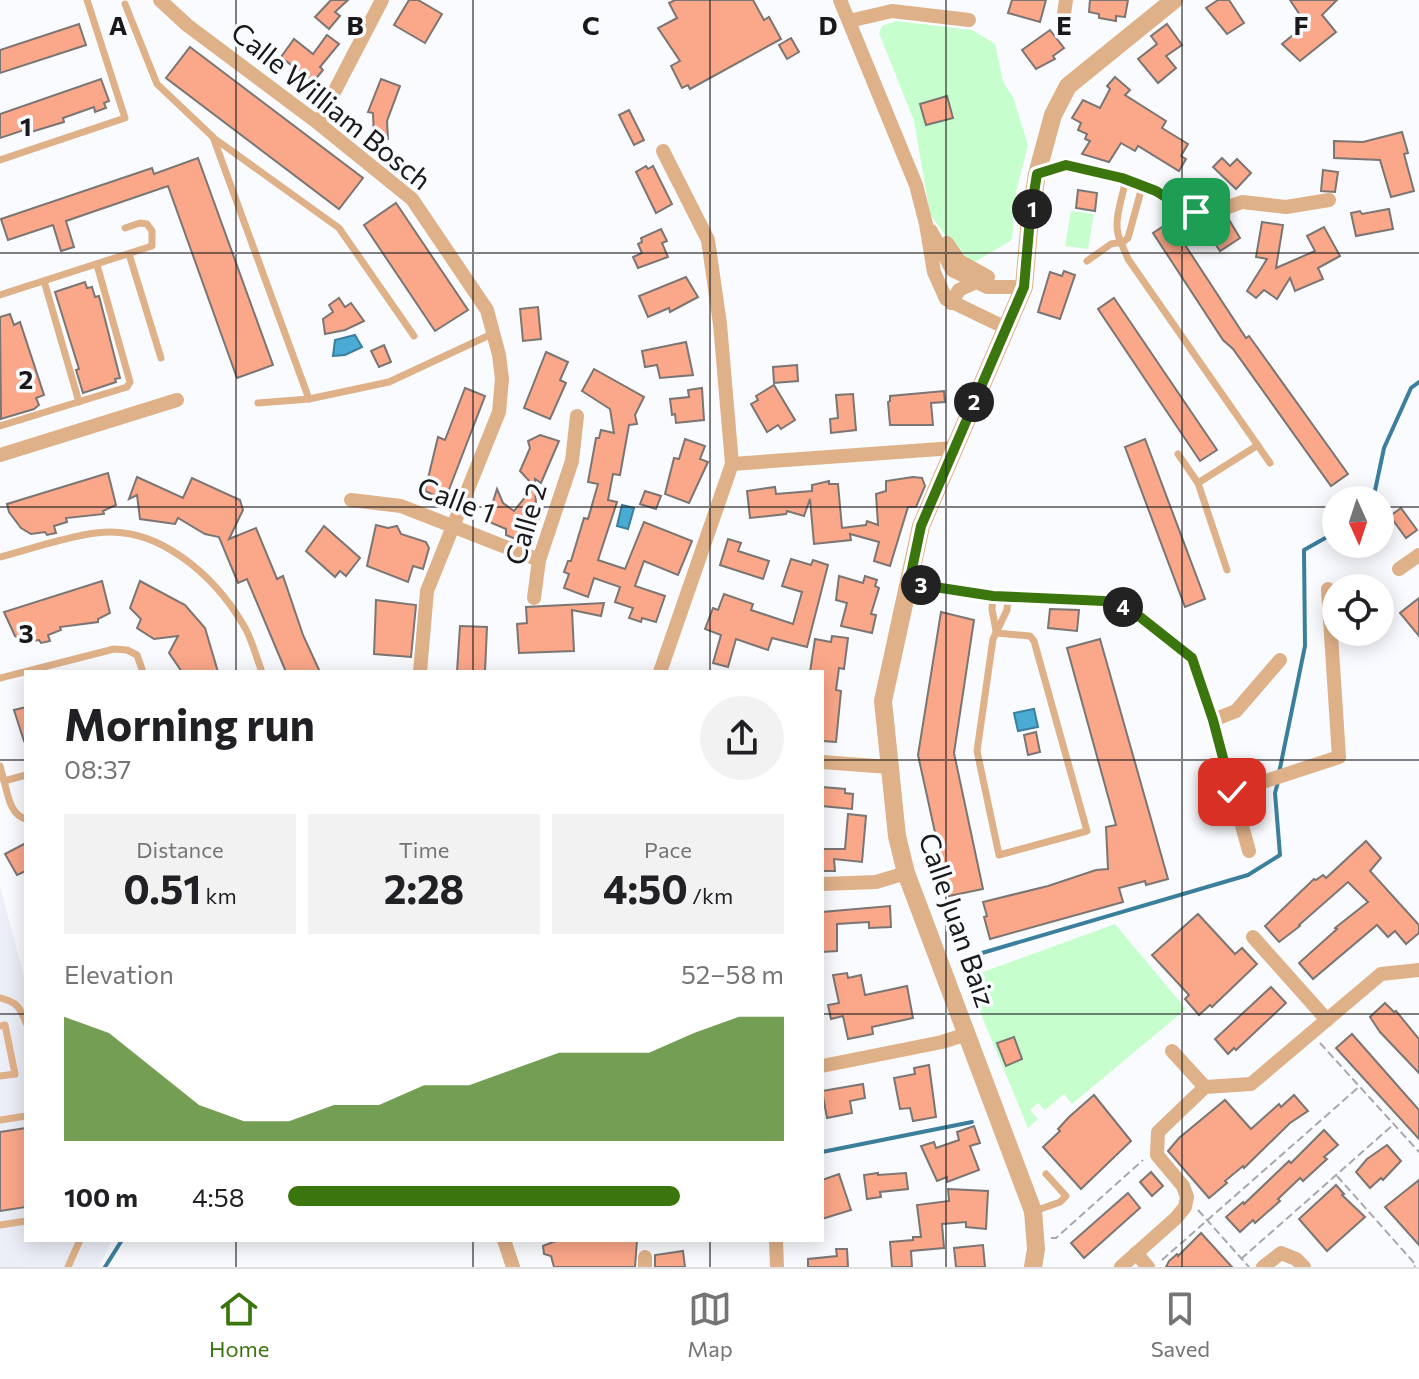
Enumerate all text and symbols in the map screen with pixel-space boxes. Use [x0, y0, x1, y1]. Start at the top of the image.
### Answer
text: A [109, 9, 128, 40]
text: C [582, 9, 600, 40]
text: D [818, 9, 838, 40]
text: E [1056, 9, 1072, 40]
text: F [1293, 9, 1309, 40]
street label: Calle William Bosch [224, 15, 438, 197]
text: 1 [20, 110, 32, 141]
pin [1162, 178, 1230, 246]
pin: 1 [1012, 189, 1052, 229]
icon: arrive [1174, 190, 1218, 234]
text: 1 [1027, 195, 1037, 222]
text: 2 [19, 363, 33, 394]
pin: 2 [954, 382, 994, 422]
text: 2 [968, 388, 980, 415]
street label: Calle 1 [413, 469, 500, 529]
street label: Calle 2 [497, 479, 553, 569]
north arrow [1322, 486, 1394, 558]
map controls [1322, 486, 1394, 646]
pin: 3 [901, 565, 941, 605]
text: 3 [915, 571, 927, 598]
button: locate [1322, 574, 1394, 646]
pin: 4 [1103, 587, 1143, 627]
text: 4 [1116, 593, 1130, 620]
text: 3 [18, 617, 34, 648]
text: Morning run [64, 696, 315, 750]
button: share [700, 696, 784, 780]
text: 08:37 [64, 753, 131, 784]
pin [1198, 758, 1266, 826]
icon: check [1210, 770, 1254, 814]
street label: Calle Juan Baiz [912, 828, 1004, 1011]
text: Distance [136, 836, 224, 863]
text: Time [399, 836, 449, 863]
text: Pace [644, 836, 692, 863]
text: 0.51 [123, 863, 201, 912]
text: 2:28 [384, 863, 464, 912]
text: 4:50 [603, 863, 688, 912]
text: km [201, 882, 237, 909]
text: /km [688, 882, 733, 909]
text: Elevation [64, 958, 174, 989]
text: 52–58 m [681, 958, 784, 989]
text: 100 m [64, 1181, 138, 1212]
text: 4:58 [192, 1181, 244, 1212]
tab: Home [209, 1287, 269, 1362]
tab: Map [687, 1287, 733, 1362]
tab: Saved [1151, 1287, 1210, 1362]

